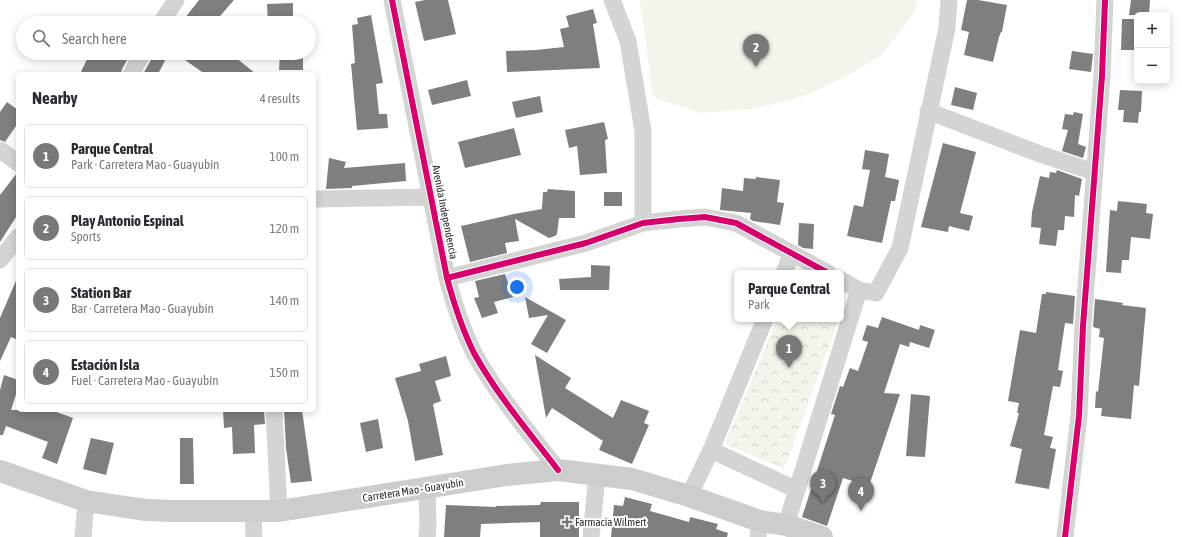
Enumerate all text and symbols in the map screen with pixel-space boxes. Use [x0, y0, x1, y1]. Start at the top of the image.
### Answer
map controls [1134, 12, 1170, 84]
button: + [1134, 12, 1170, 48]
search box [16, 16, 316, 60]
icon: search [30, 27, 52, 49]
text: Search here [62, 30, 127, 47]
pin: 2 [743, 34, 769, 67]
button: − [1134, 48, 1170, 84]
text: Nearby [32, 88, 78, 108]
text: 4 results [260, 91, 300, 106]
text: Parque Central [71, 140, 153, 157]
text: 1 [43, 149, 49, 164]
text: 100 m [270, 149, 299, 164]
text: Park · Carretera Mao - Guayubín [71, 157, 219, 172]
street label: Avenida Independencia [430, 164, 460, 260]
text: Play Antonio Espinal [71, 212, 184, 229]
text: 2 [43, 221, 49, 236]
text: 120 m [270, 221, 299, 236]
text: Sports [71, 229, 101, 244]
popup [734, 270, 844, 322]
your location [507, 277, 527, 297]
text: Parque Central [748, 280, 830, 297]
text: Station Bar [71, 284, 131, 301]
text: 3 [43, 293, 49, 308]
text: 140 m [270, 293, 299, 308]
text: Park [748, 297, 770, 312]
text: Bar · Carretera Mao - Guayubín [71, 301, 214, 316]
pin: 1 [776, 335, 802, 368]
text: Estación Isla [71, 356, 139, 373]
text: 4 [43, 365, 49, 380]
text: 150 m [270, 365, 299, 380]
text: Fuel · Carretera Mao - Guayubín [71, 373, 218, 388]
pin: 3 [810, 470, 836, 503]
street label: Carretera Mao - Guayubín [362, 476, 464, 504]
pin: 4 [848, 478, 874, 511]
place label: Farmacia Wilmert [575, 516, 646, 528]
marker: Farmacia Wilmert [562, 517, 572, 527]

